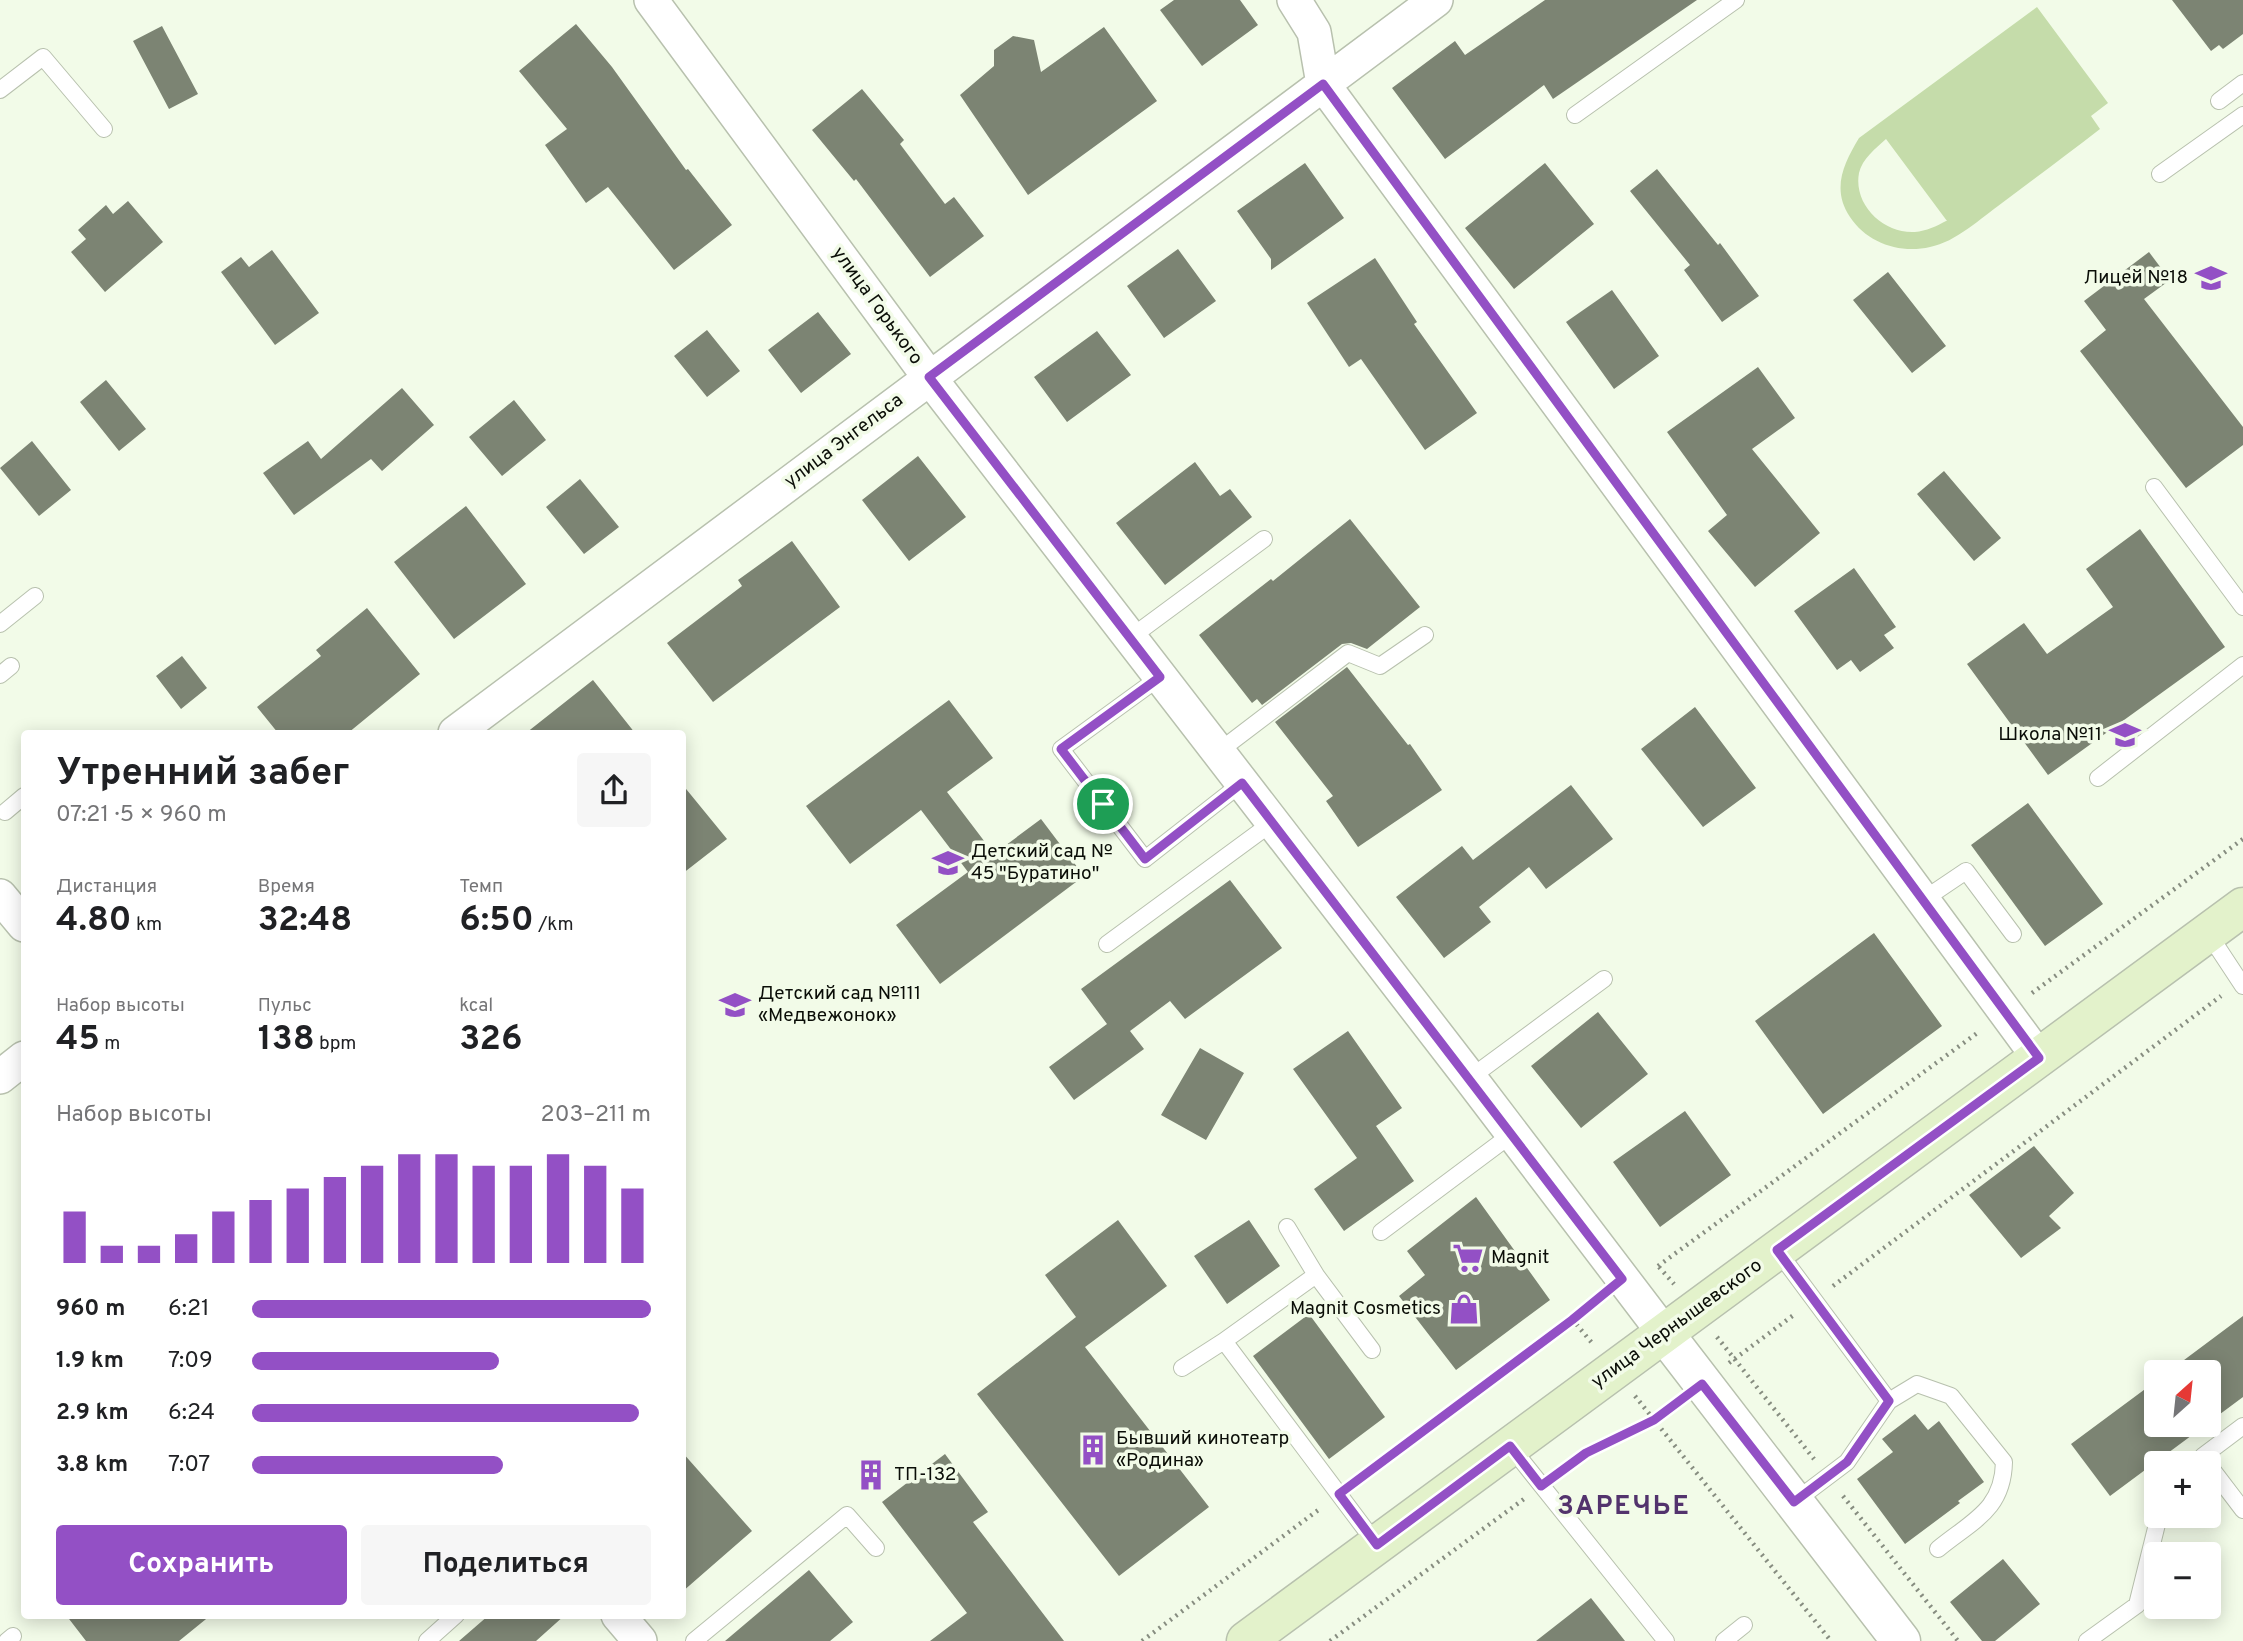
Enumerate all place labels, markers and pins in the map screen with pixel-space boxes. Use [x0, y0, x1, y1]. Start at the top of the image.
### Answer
school or university icon: Лицей №18 [2194, 261, 2228, 295]
place label: Лицей №18 [2083, 266, 2188, 290]
school or university icon: Школа №11 [2108, 718, 2142, 752]
place label: Школа №11 [1998, 723, 2102, 747]
pin [1073, 774, 1133, 834]
place label: Детский сад № 45 "Буратино" [971, 840, 1113, 886]
school or university icon: Детский сад № 45 "Буратино" [931, 846, 965, 880]
place label: Детский сад №111 «Медвежонок» [758, 982, 921, 1028]
school or university icon: Детский сад №111 «Медвежонок» [718, 988, 752, 1022]
supermarket icon: Magnit [1451, 1241, 1485, 1275]
place label: Magnit [1491, 1246, 1550, 1270]
shop icon: Magnit Cosmetics [1447, 1292, 1481, 1326]
place label: Magnit Cosmetics [1290, 1297, 1441, 1321]
place label: Бывший кинотеатр «Родина» [1116, 1427, 1289, 1473]
building icon: Бывший кинотеатр «Родина» [1076, 1433, 1110, 1467]
building icon: ТП-132 [854, 1458, 888, 1492]
place label: ТП-132 [894, 1463, 956, 1487]

